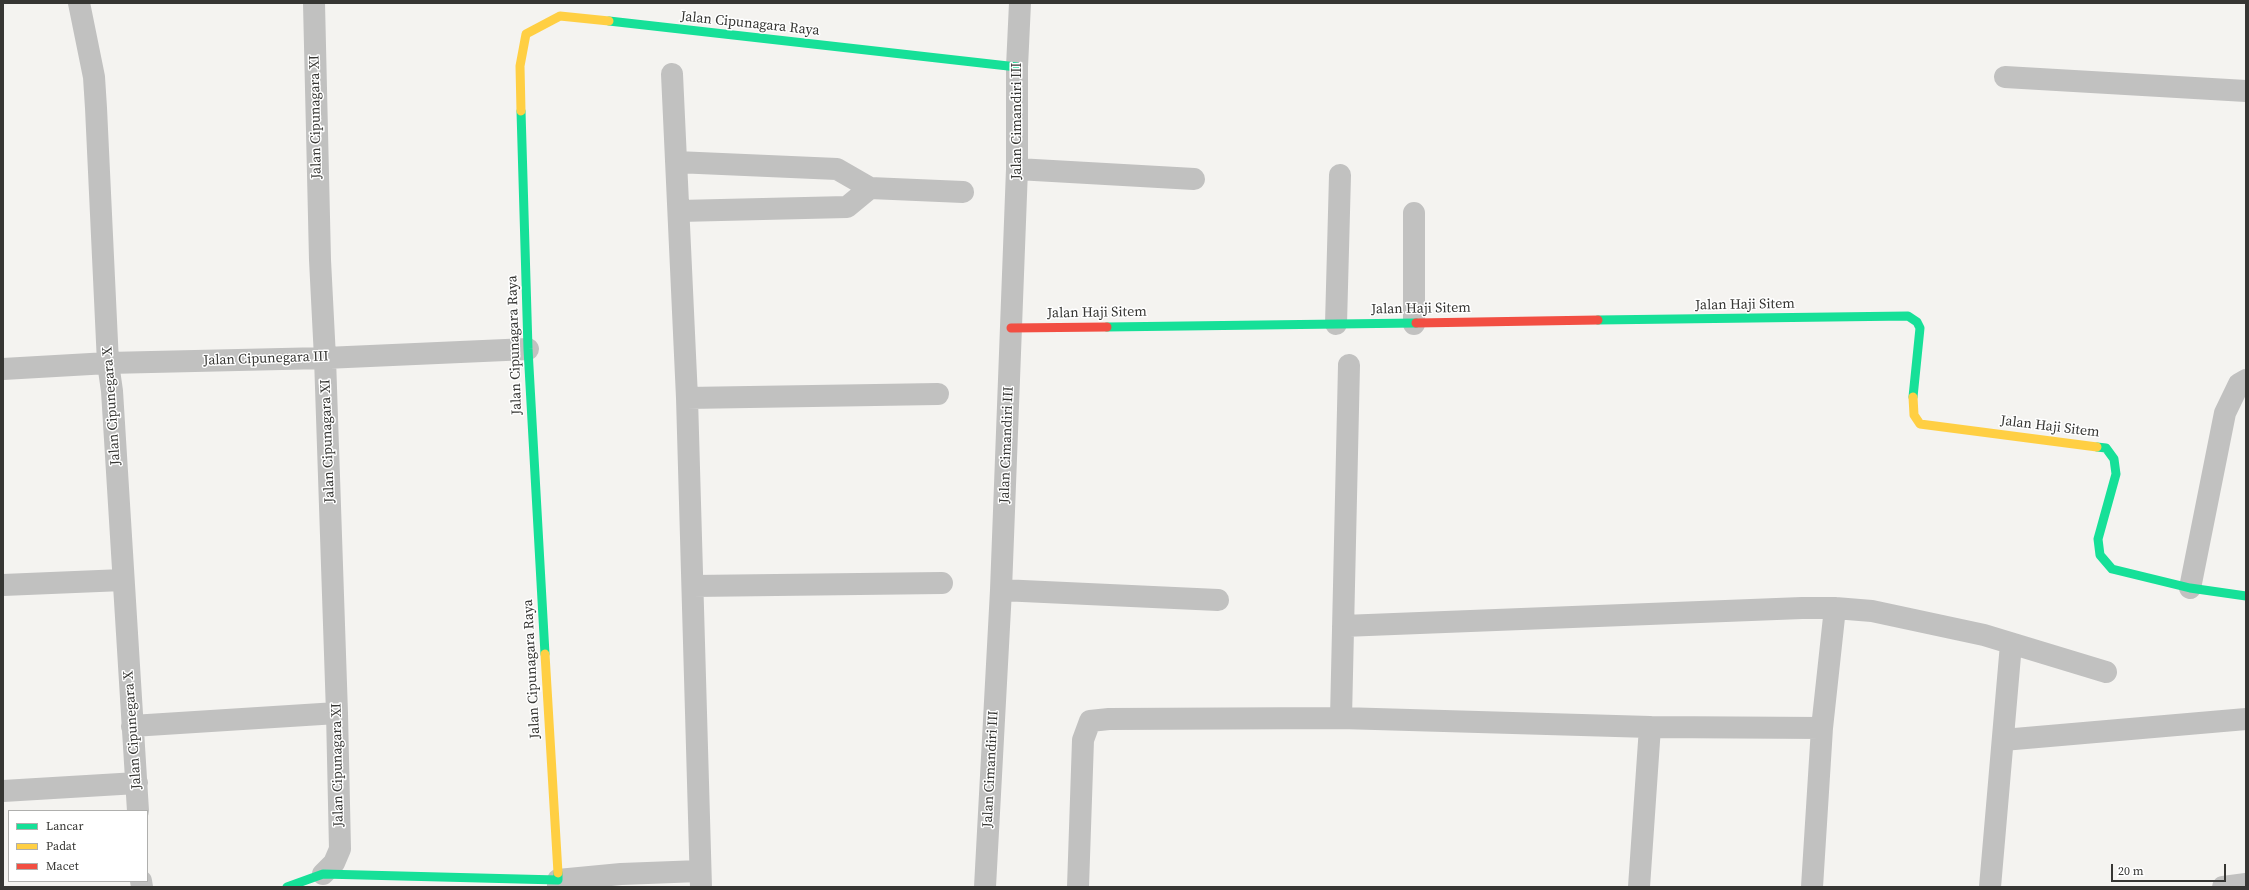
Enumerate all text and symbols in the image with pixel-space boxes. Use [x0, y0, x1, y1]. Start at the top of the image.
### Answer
street label: Jalan Cipunagara Raya [680, 8, 820, 40]
street label: Jalan Cipunagara XI [307, 55, 325, 179]
street label: Jalan Cimandiri III [1009, 62, 1025, 180]
street label: Jalan Cipunagara Raya [504, 275, 526, 415]
street label: Jalan Haji Sitem [1695, 296, 1795, 314]
street label: Jalan Haji Sitem [1371, 300, 1471, 318]
street label: Jalan Haji Sitem [1047, 304, 1147, 322]
street label: Jalan Cipunegara X [99, 346, 125, 466]
street label: Jalan Cipunegara III [203, 348, 329, 370]
street label: Jalan Cipunagara XI [317, 379, 339, 503]
street label: Jalan Cimandiri III [997, 386, 1017, 504]
street label: Jalan Haji Sitem [2000, 413, 2100, 441]
street label: Jalan Cipunagara Raya [520, 599, 544, 739]
street label: Jalan Cipunegara X [120, 670, 146, 790]
street label: Jalan Cipunagara XI [329, 703, 347, 827]
street label: Jalan Cimandiri III [980, 710, 1002, 828]
legend [8, 810, 148, 882]
text: Lancar [46, 818, 83, 834]
text: Padat [46, 838, 76, 854]
scale bar [2113, 856, 2228, 882]
text: Macet [46, 858, 79, 874]
text: 20 m [2118, 863, 2144, 879]

